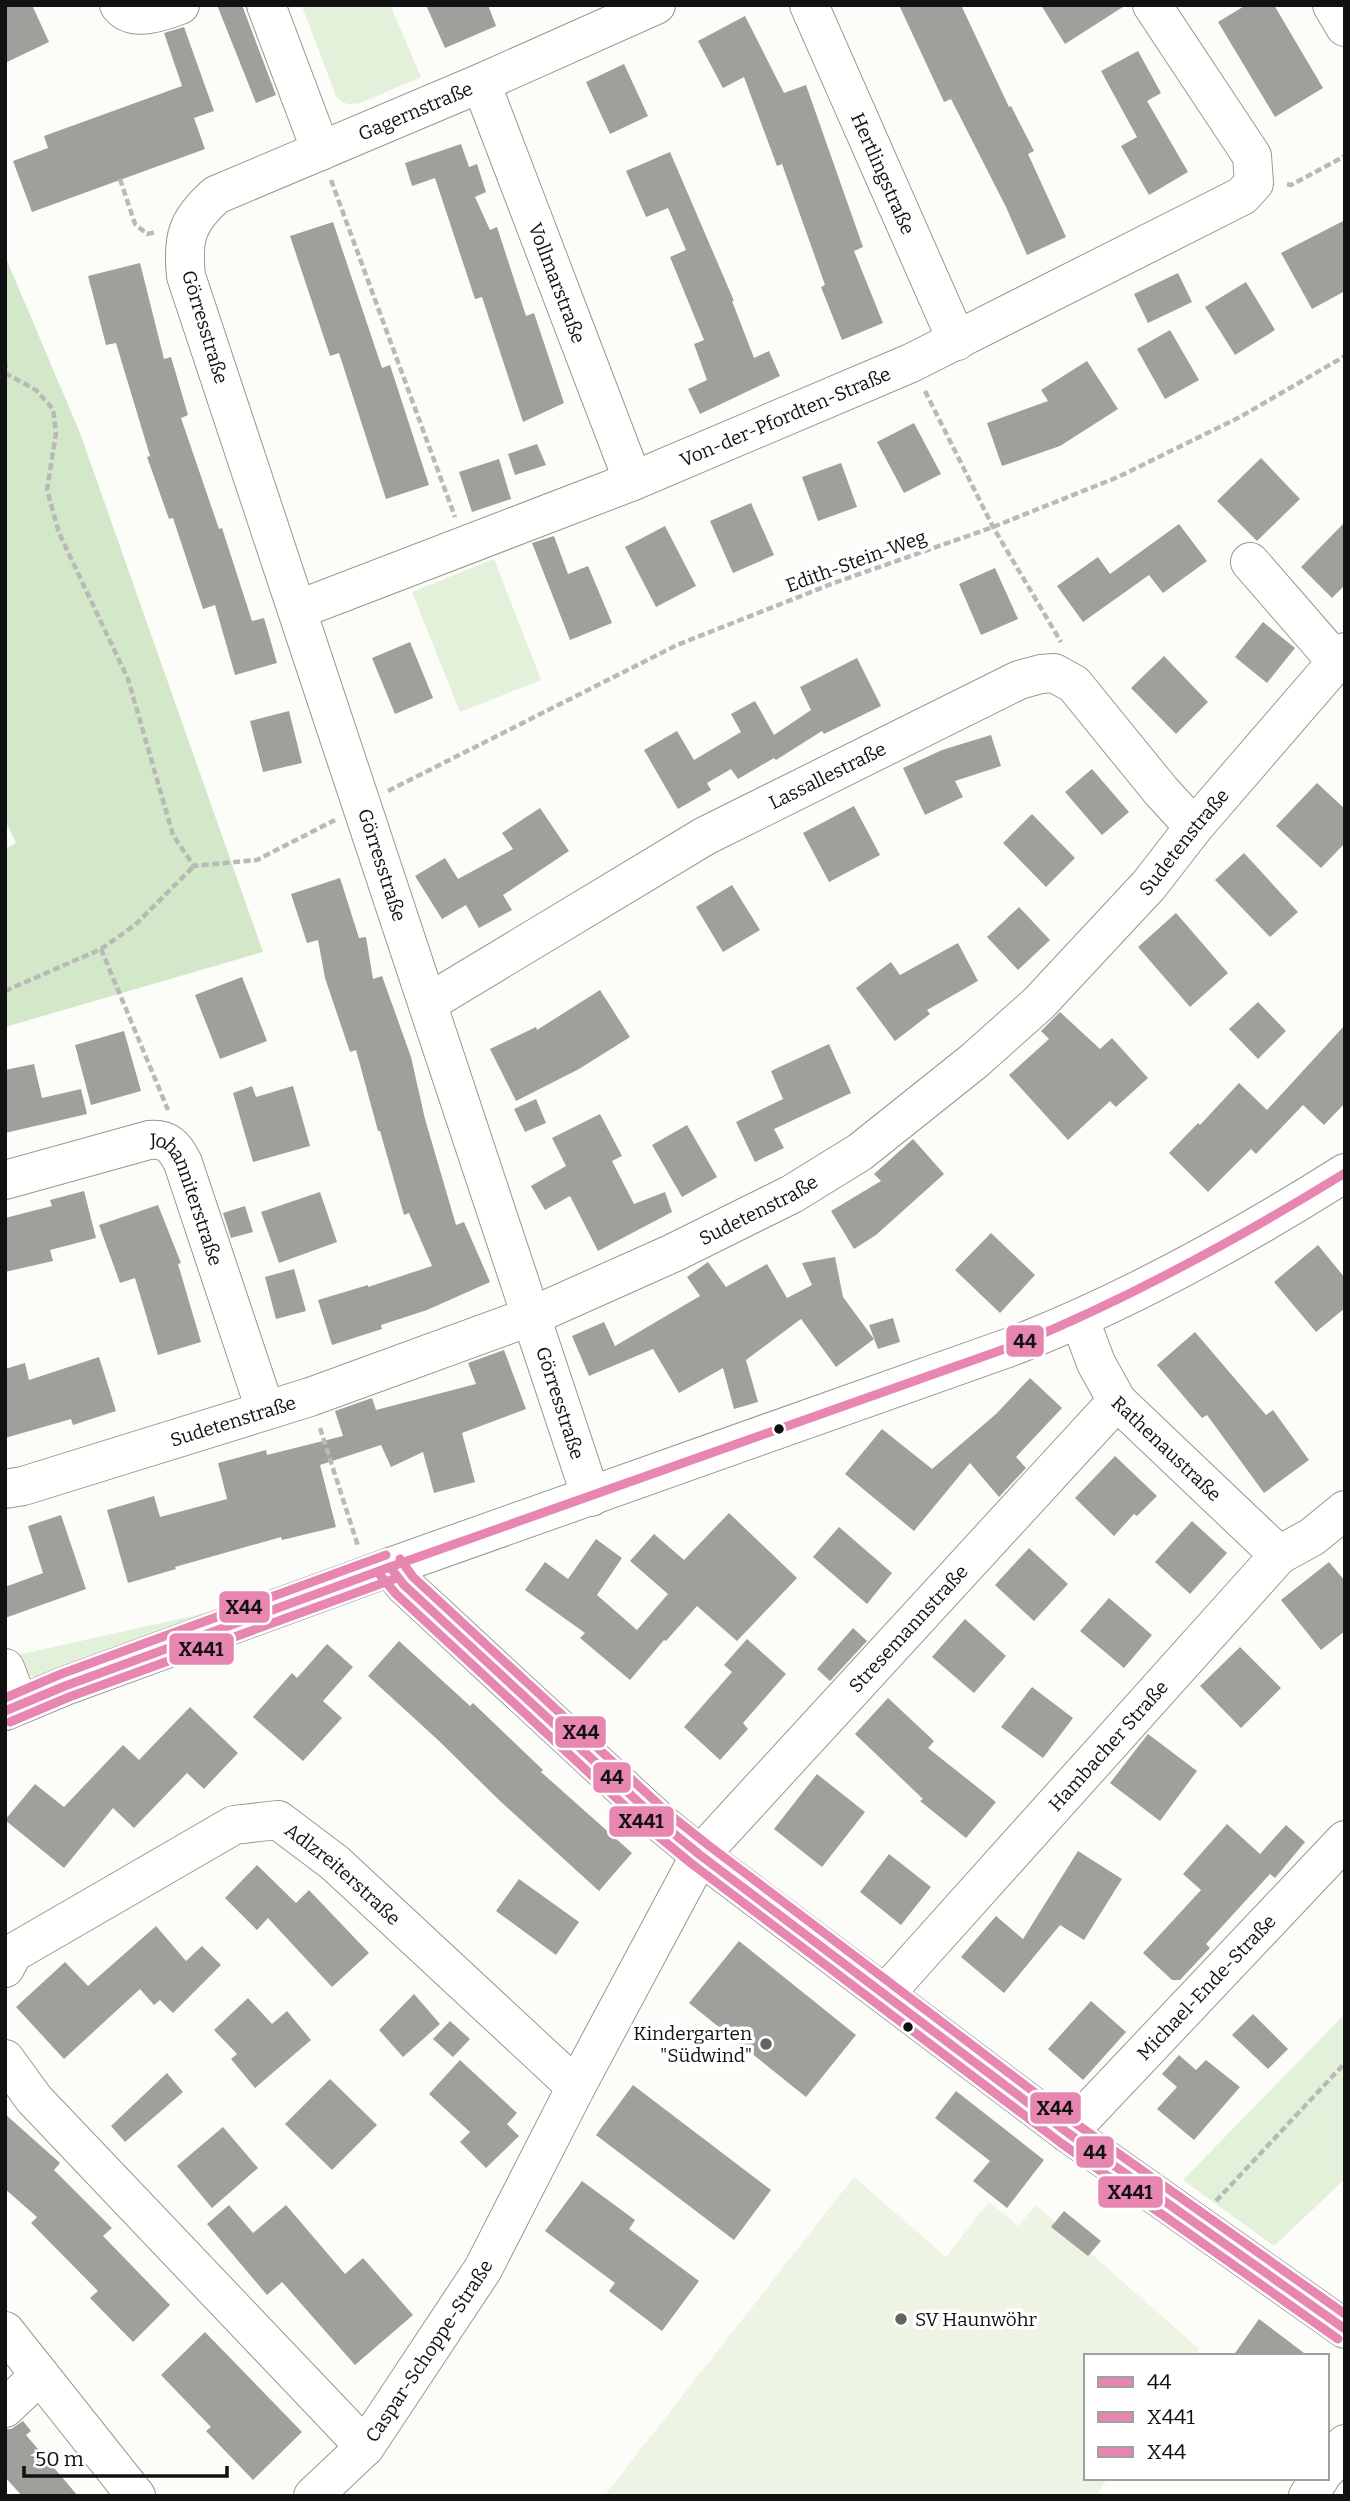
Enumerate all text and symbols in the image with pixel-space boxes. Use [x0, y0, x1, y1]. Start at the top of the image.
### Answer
street label: Gagernstraße [355, 76, 476, 145]
street label: Hertlingstraße [846, 109, 920, 238]
street label: Vollmarstraße [524, 219, 591, 346]
street label: Görresstraße [177, 268, 233, 386]
street label: Von-der-Pfordten-Straße [676, 362, 894, 471]
street label: Edith-Stein-Weg [782, 525, 930, 597]
street label: Lassallestraße [765, 737, 889, 814]
street label: Sudetenstraße [1134, 784, 1234, 900]
street label: Görresstraße [353, 806, 411, 924]
street label: Johanniterstraße [149, 1128, 228, 1268]
street label: Sudetenstraße [695, 1170, 822, 1250]
line badge: 44 [1005, 1324, 1045, 1358]
text: 44 [1013, 1330, 1037, 1353]
street label: Görresstraße [531, 1344, 589, 1462]
street label: Sudetenstraße [167, 1391, 299, 1451]
street label: Rathenaustraße [1107, 1391, 1226, 1506]
unlabelled marker [772, 1422, 786, 1436]
street label: Stresemannstraße [844, 1560, 972, 1697]
line badge: X44 [218, 1590, 271, 1624]
text: X44 [226, 1596, 263, 1619]
line badge: X441 [168, 1632, 235, 1666]
text: X441 [178, 1638, 224, 1661]
street label: Hambacher Straße [1044, 1675, 1173, 1815]
line badge: X44 [554, 1715, 607, 1749]
text: X44 [563, 1721, 600, 1744]
line badge: 44 [592, 1761, 632, 1794]
text: 44 [600, 1766, 624, 1789]
line badge: X441 [608, 1805, 675, 1838]
text: X441 [618, 1810, 664, 1833]
street label: Adlzreiterstraße [281, 1818, 405, 1930]
street label: Michael-Ende-Straße [1132, 1909, 1280, 2064]
unlabelled marker [901, 2020, 915, 2034]
place label: Kindergarten "Südwind" [633, 2022, 752, 2067]
marker: Kindergarten "Südwind" [758, 2036, 774, 2052]
line badge: X44 [1029, 2091, 1082, 2125]
text: X44 [1037, 2097, 1074, 2120]
line badge: 44 [1075, 2135, 1115, 2169]
text: 44 [1083, 2141, 1107, 2164]
line badge: X441 [1097, 2175, 1164, 2209]
text: X441 [1107, 2181, 1153, 2204]
street label: Caspar-Schoppe-Straße [360, 2256, 497, 2446]
place label: SV Haunwöhr [915, 2308, 1037, 2331]
marker: SV Haunwöhr [893, 2311, 909, 2327]
legend [1084, 2354, 1329, 2480]
text: 44 [1147, 2369, 1172, 2395]
text: X441 [1147, 2404, 1195, 2430]
scale bar [24, 2434, 228, 2478]
text: X44 [1147, 2439, 1186, 2465]
text: 50 m [35, 2446, 84, 2472]

